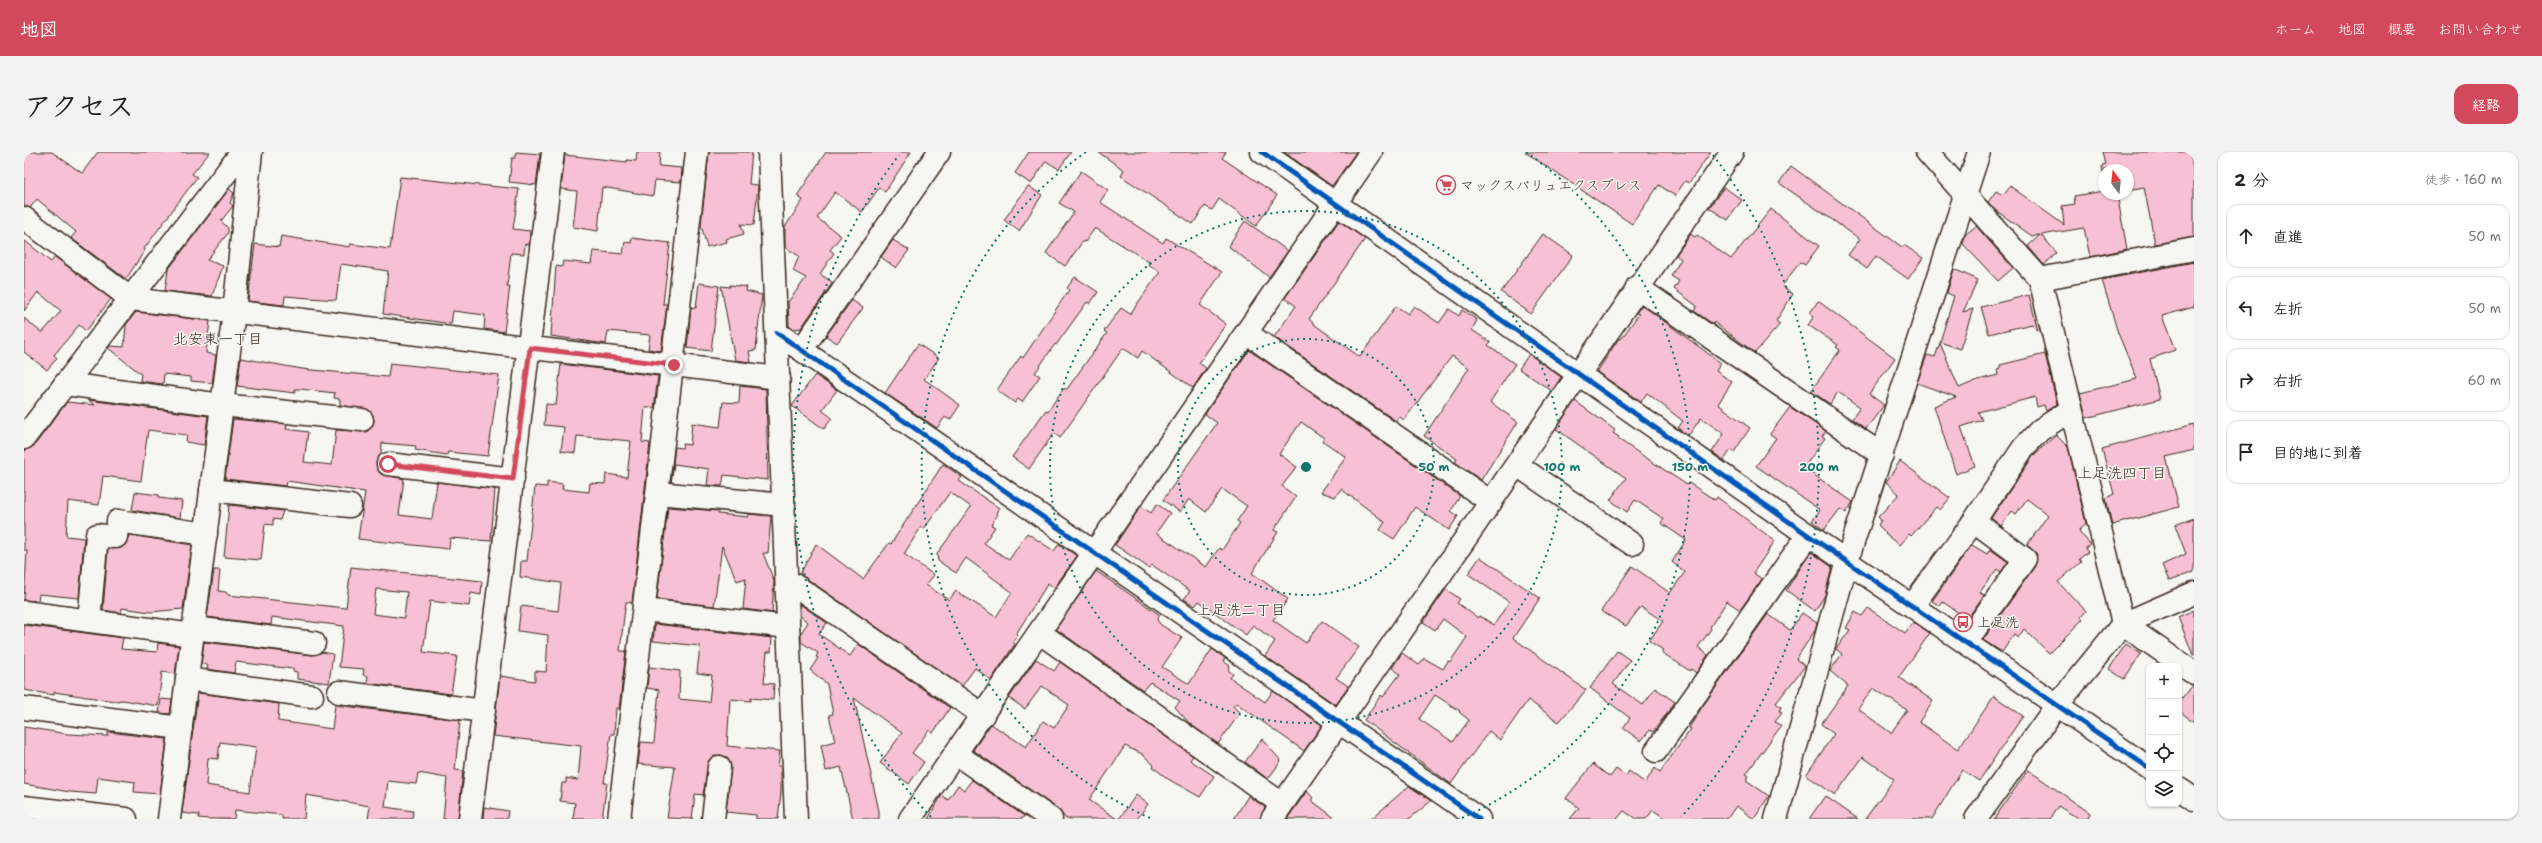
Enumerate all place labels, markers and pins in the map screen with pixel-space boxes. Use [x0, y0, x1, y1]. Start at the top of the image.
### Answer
supermarket icon: マックスバリュエクスプレス [1435, 174, 1457, 196]
place label: マックスバリュエクスプレス [1460, 176, 1641, 194]
centre of rings [1299, 460, 1313, 474]
bus stop icon: 上足洗 [1952, 611, 1974, 633]
place label: 上足洗 [1977, 613, 2019, 631]

